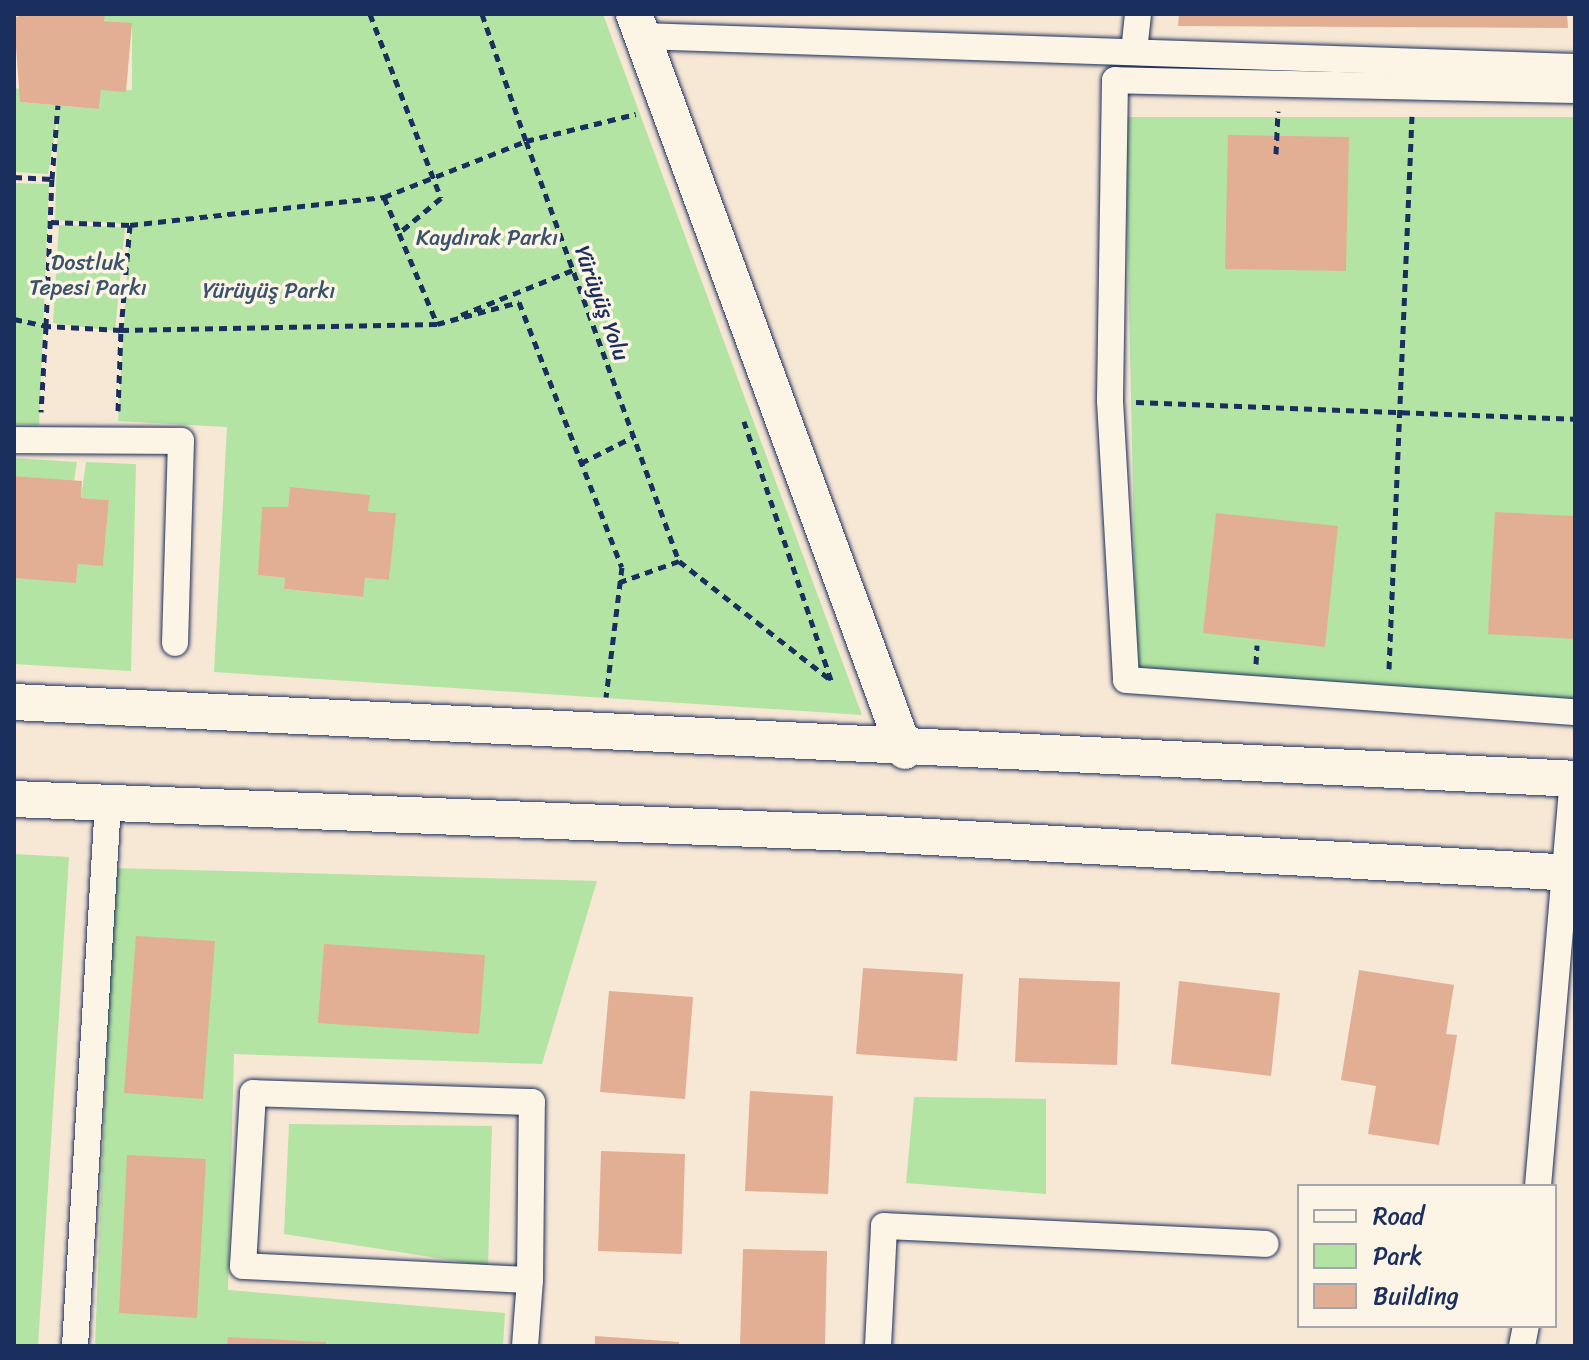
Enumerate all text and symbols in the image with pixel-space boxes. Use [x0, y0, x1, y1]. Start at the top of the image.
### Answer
park label: Kaydırak Parkı [416, 225, 558, 251]
street label: Yürüyüş Yolu [569, 242, 635, 364]
park label: Dostluk Tepesi Parkı [29, 249, 147, 300]
park label: Yürüyüş Parkı [203, 278, 335, 304]
legend [1297, 1184, 1557, 1328]
text: Road [1373, 1195, 1424, 1237]
text: Park [1373, 1235, 1422, 1277]
text: Building [1373, 1275, 1459, 1317]

